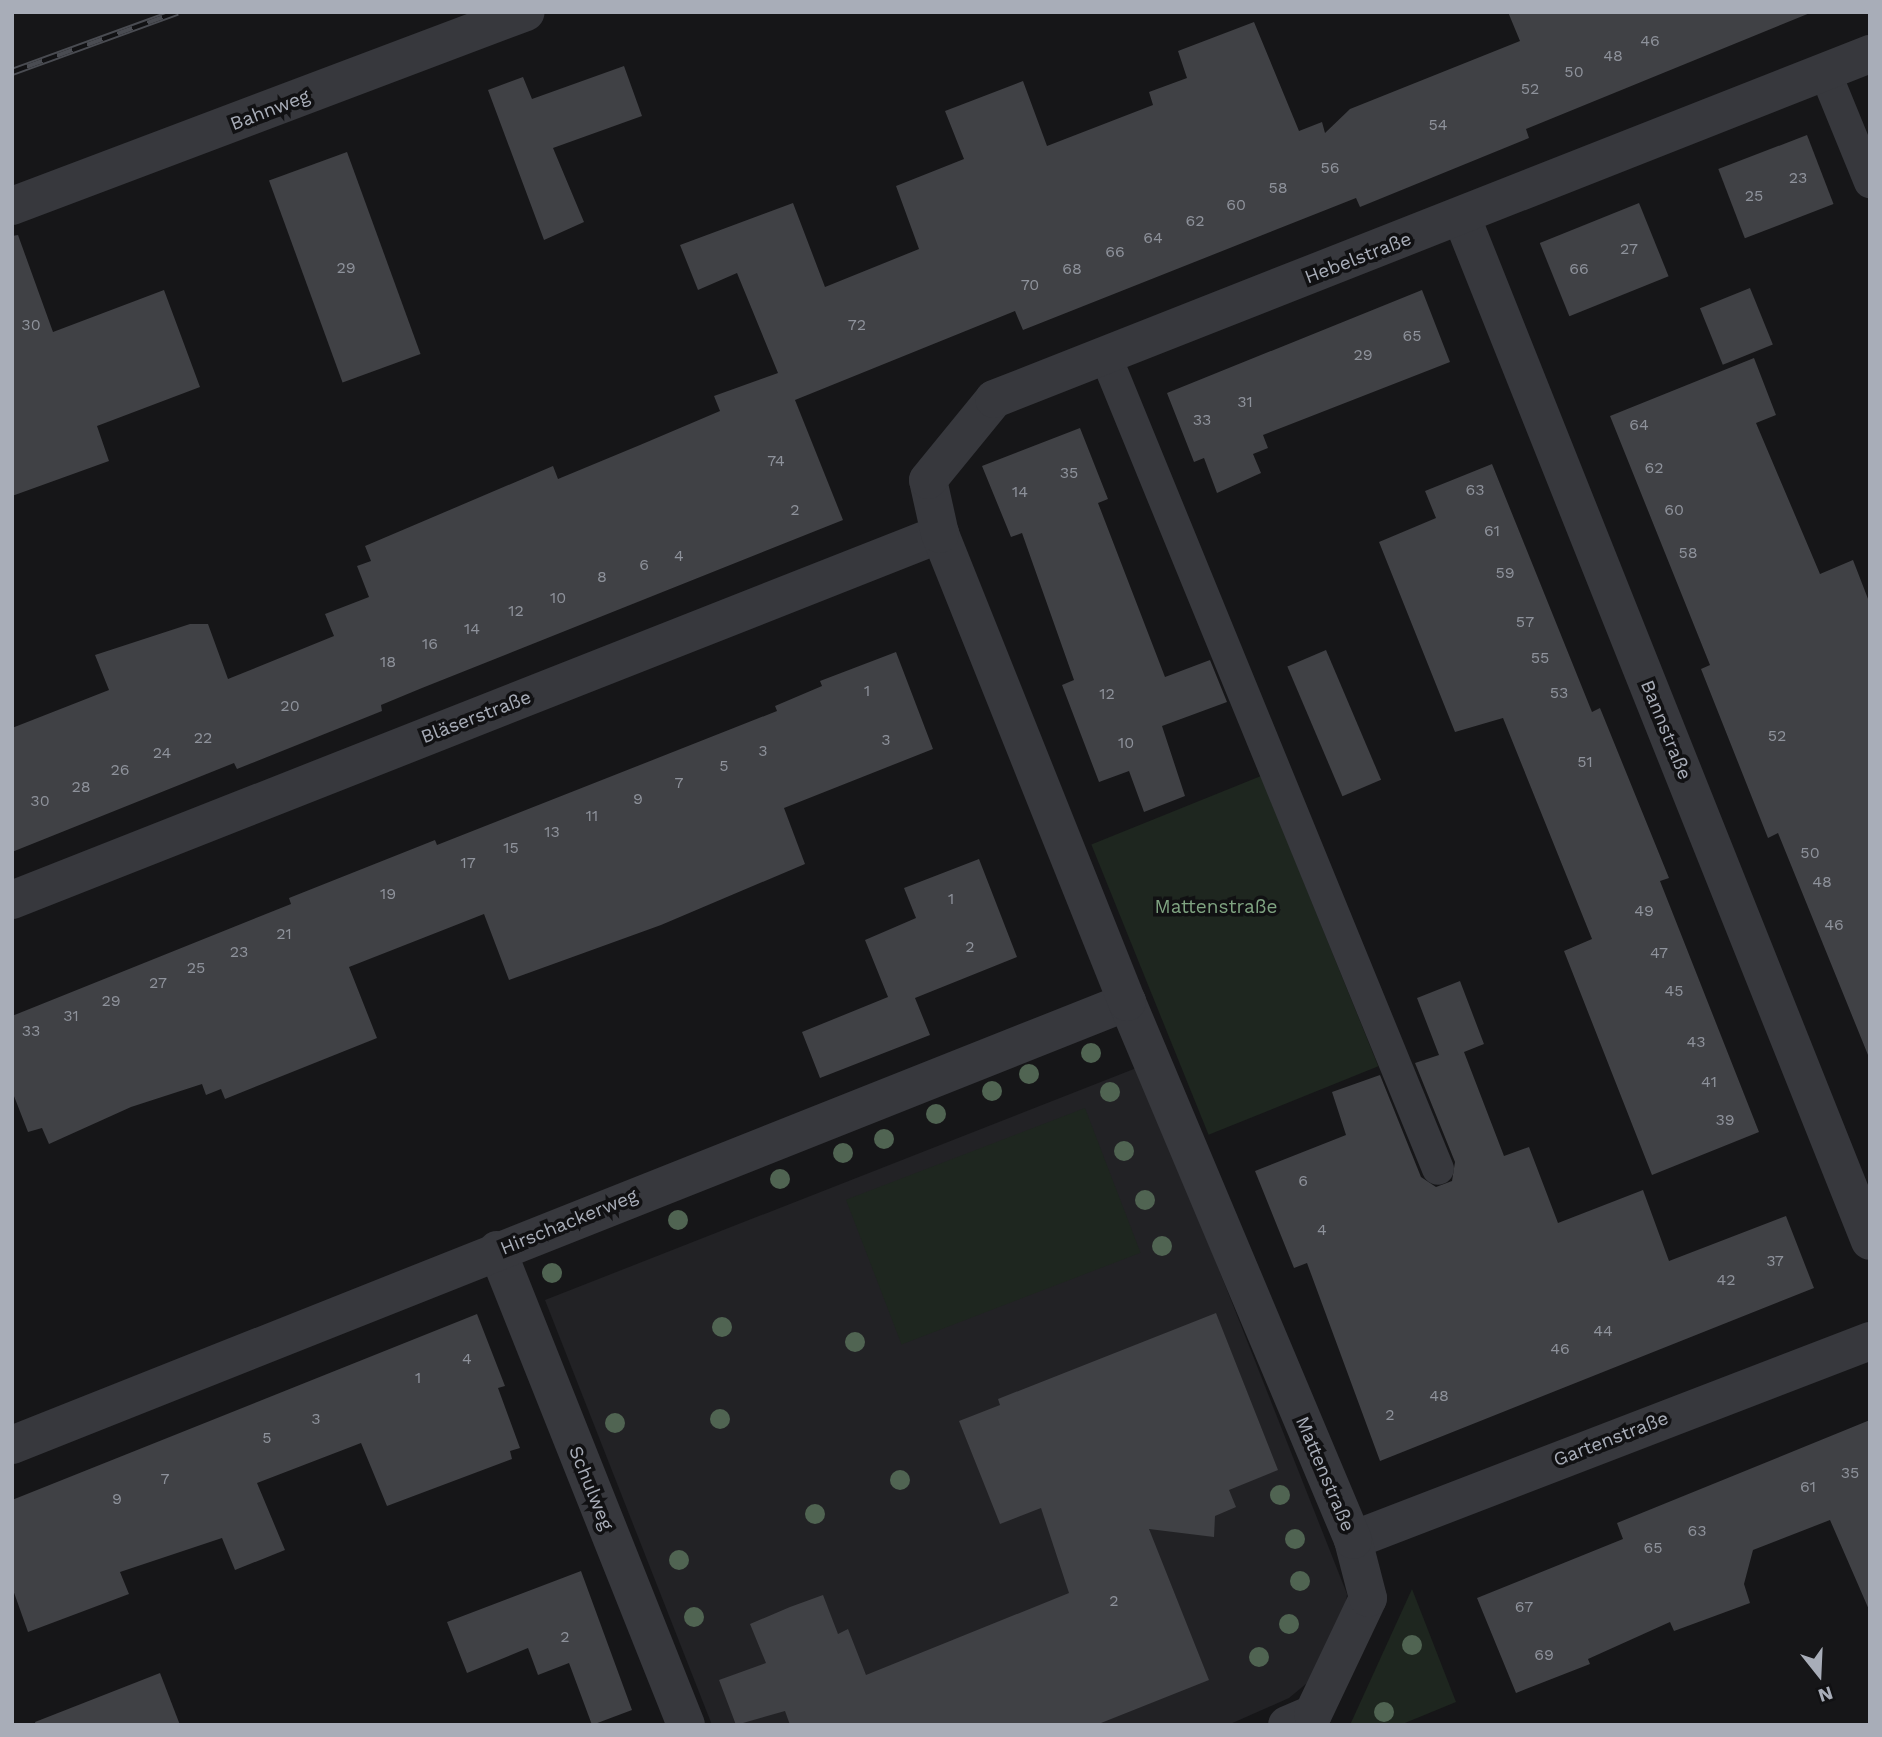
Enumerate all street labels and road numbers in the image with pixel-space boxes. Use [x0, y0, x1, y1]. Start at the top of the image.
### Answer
street label: Bahnweg [227, 84, 313, 136]
street label: Hebelstraße [1301, 227, 1415, 289]
street label: Bannstraße [1636, 677, 1696, 783]
street label: Bläserstraße [418, 686, 534, 748]
street label: Hirschackerweg [497, 1184, 641, 1260]
street label: Gartenstraße [1550, 1407, 1672, 1471]
street label: Mattenstraße [1291, 1413, 1359, 1535]
street label: Schulweg [564, 1443, 618, 1533]

